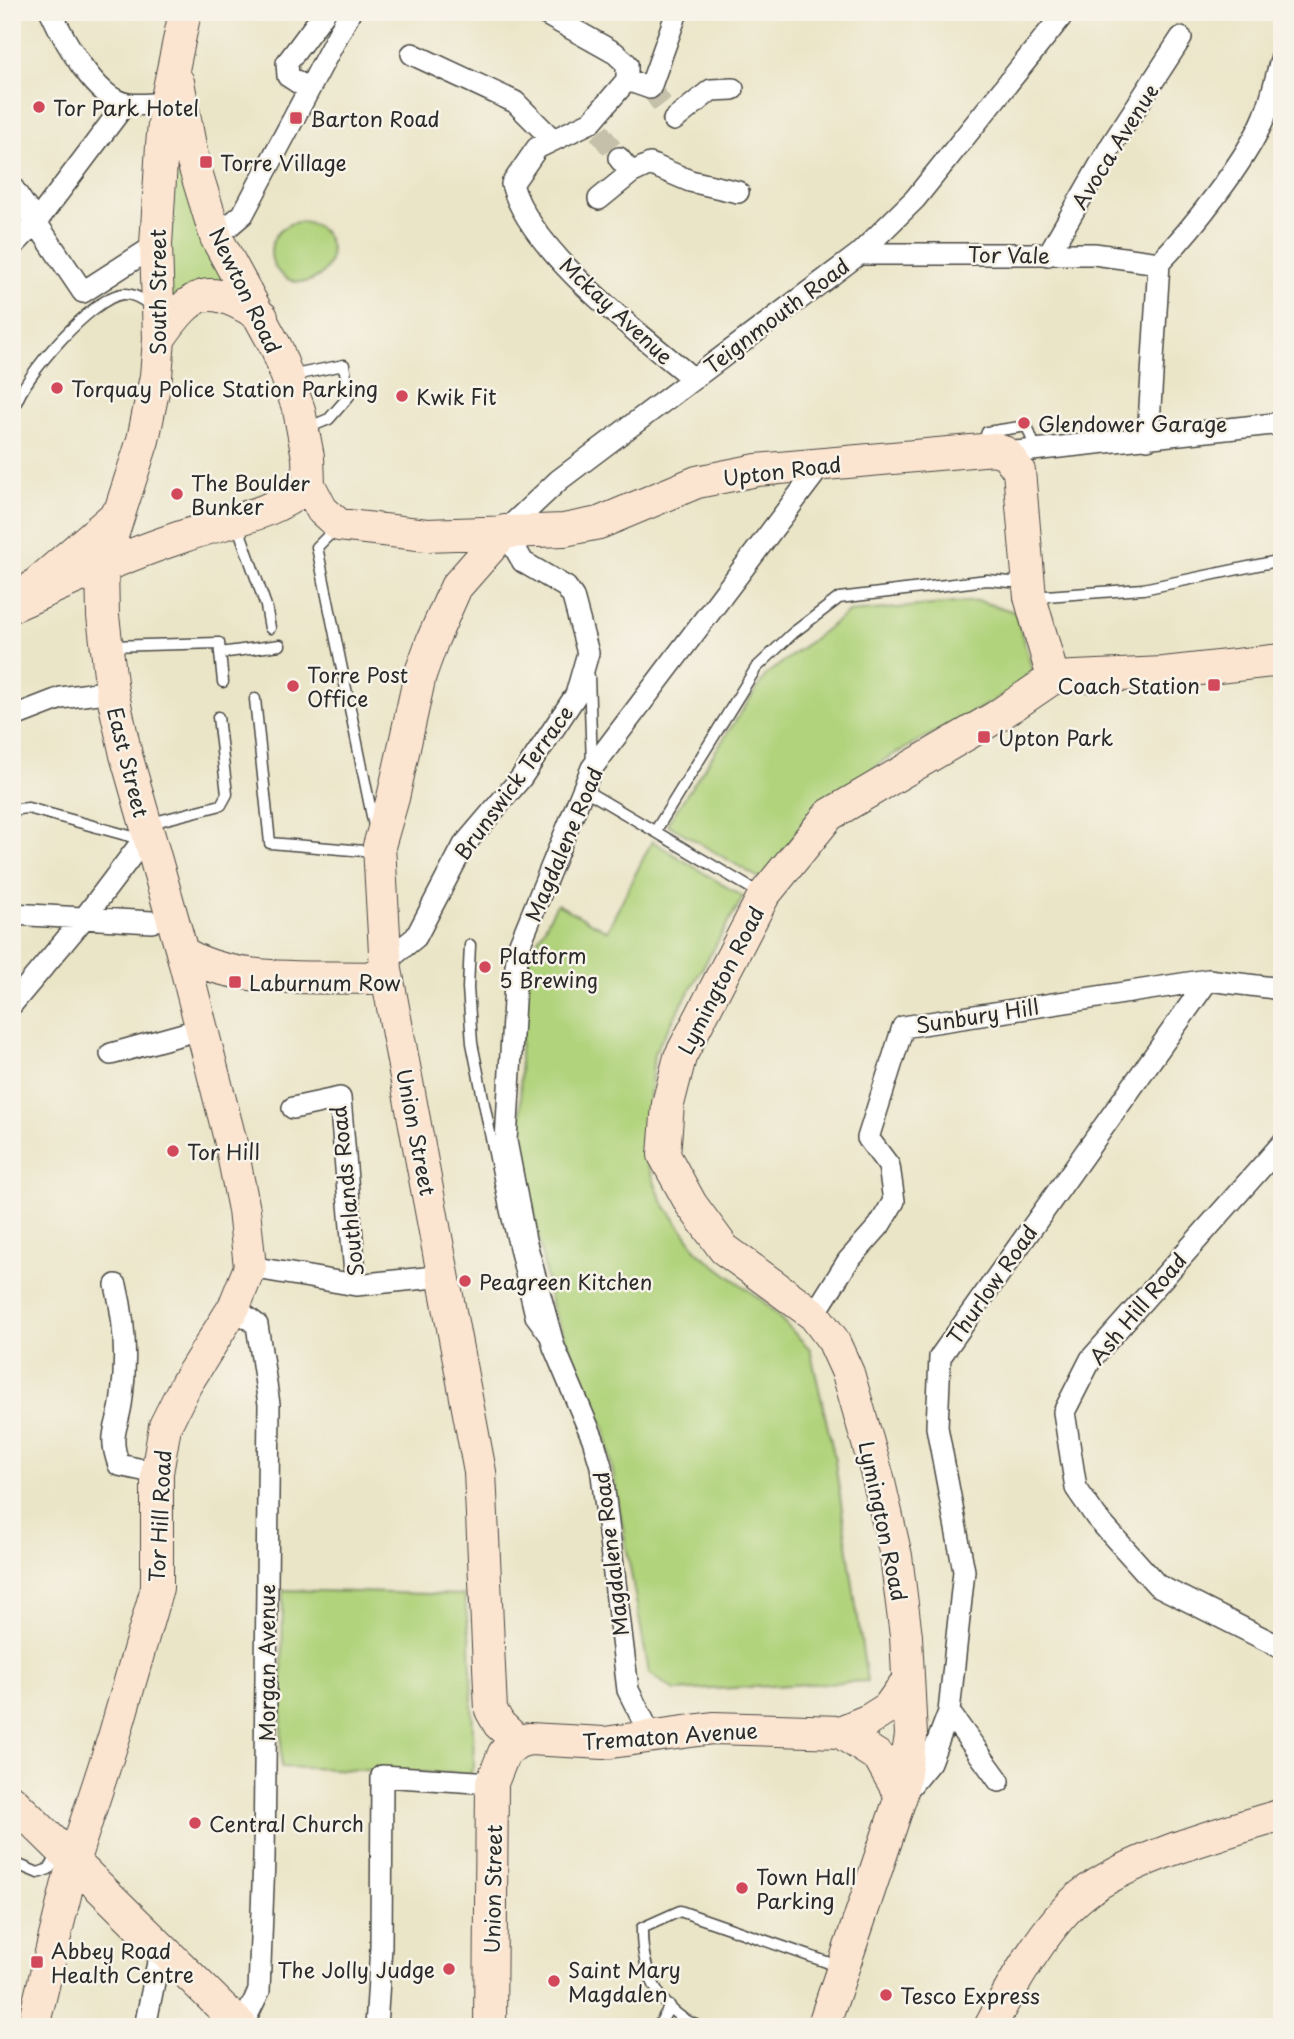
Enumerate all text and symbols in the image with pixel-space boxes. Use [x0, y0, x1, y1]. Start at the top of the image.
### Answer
street label: Avoca Avenue [1063, 77, 1165, 215]
place label: Tor Park Hotel [53, 91, 199, 123]
marker: Tor Park Hotel [31, 99, 47, 115]
place label: Barton Road [310, 102, 440, 134]
marker: Barton Road [288, 110, 304, 126]
place label: Torre Village [220, 146, 347, 178]
marker: Torre Village [198, 154, 214, 170]
street label: Newton Road [202, 221, 290, 359]
street label: South Street [141, 229, 173, 355]
street label: Tor Vale [968, 237, 1050, 271]
street label: Mckay Avenue [553, 249, 681, 371]
street label: Teignmouth Road [696, 249, 856, 381]
place label: Torquay Police Station Parking [71, 372, 378, 404]
marker: Torquay Police Station Parking [49, 380, 65, 396]
place label: Kwik Fit [416, 380, 497, 412]
marker: Kwik Fit [394, 388, 410, 404]
place label: Glendower Garage [1038, 407, 1228, 439]
marker: Glendower Garage [1016, 415, 1032, 431]
street label: Upton Road [721, 447, 843, 493]
place label: The Boulder Bunker [191, 466, 310, 522]
marker: The Boulder Bunker [169, 486, 185, 502]
place label: Torre Post Office [307, 658, 408, 714]
place label: Coach Station [1058, 669, 1200, 701]
marker: Coach Station [1206, 677, 1222, 693]
marker: Torre Post Office [285, 678, 301, 694]
street label: Brunswick Terrace [446, 698, 580, 866]
street label: East Street [100, 704, 158, 820]
place label: Upton Park [998, 721, 1113, 753]
marker: Upton Park [976, 729, 992, 745]
street label: Magdalene Road [516, 762, 610, 926]
street label: Lymington Road [669, 900, 771, 1060]
place label: Platform 5 Brewing [499, 939, 598, 995]
marker: Platform 5 Brewing [477, 959, 493, 975]
place label: Laburnum Row [249, 966, 401, 998]
marker: Laburnum Row [227, 974, 243, 990]
street label: Sunbury Hill [913, 989, 1041, 1041]
street label: Union Street [389, 1066, 445, 1198]
street label: Southlands Road [321, 1104, 371, 1278]
place label: Tor Hill [187, 1135, 260, 1167]
marker: Tor Hill [165, 1143, 181, 1159]
street label: Thurlow Road [938, 1218, 1044, 1350]
street label: Ash Hill Road [1081, 1245, 1193, 1371]
place label: Peagreen Kitchen [479, 1265, 652, 1297]
marker: Peagreen Kitchen [457, 1273, 473, 1289]
street label: Lymington Road [851, 1438, 917, 1604]
street label: Tor Hill Road [140, 1449, 178, 1583]
street label: Magdalene Road [584, 1470, 636, 1638]
street label: Morgan Avenue [250, 1584, 282, 1742]
street label: Trematon Avenue [581, 1713, 759, 1757]
place label: Central Church [209, 1807, 364, 1839]
marker: Central Church [187, 1815, 203, 1831]
street label: Union Street [475, 1824, 509, 1954]
place label: Town Hall Parking [756, 1860, 856, 1916]
marker: Town Hall Parking [734, 1880, 750, 1896]
place label: Abbey Road Health Centre [51, 1934, 194, 1990]
place label: The Jolly Judge [277, 1953, 435, 1985]
place label: Saint Mary Magdalen [568, 1953, 681, 2009]
marker: Abbey Road Health Centre [29, 1954, 45, 1970]
marker: The Jolly Judge [441, 1961, 457, 1977]
marker: Saint Mary Magdalen [546, 1973, 562, 1989]
place label: Tesco Express [900, 1979, 1040, 2011]
marker: Tesco Express [878, 1987, 894, 2003]

